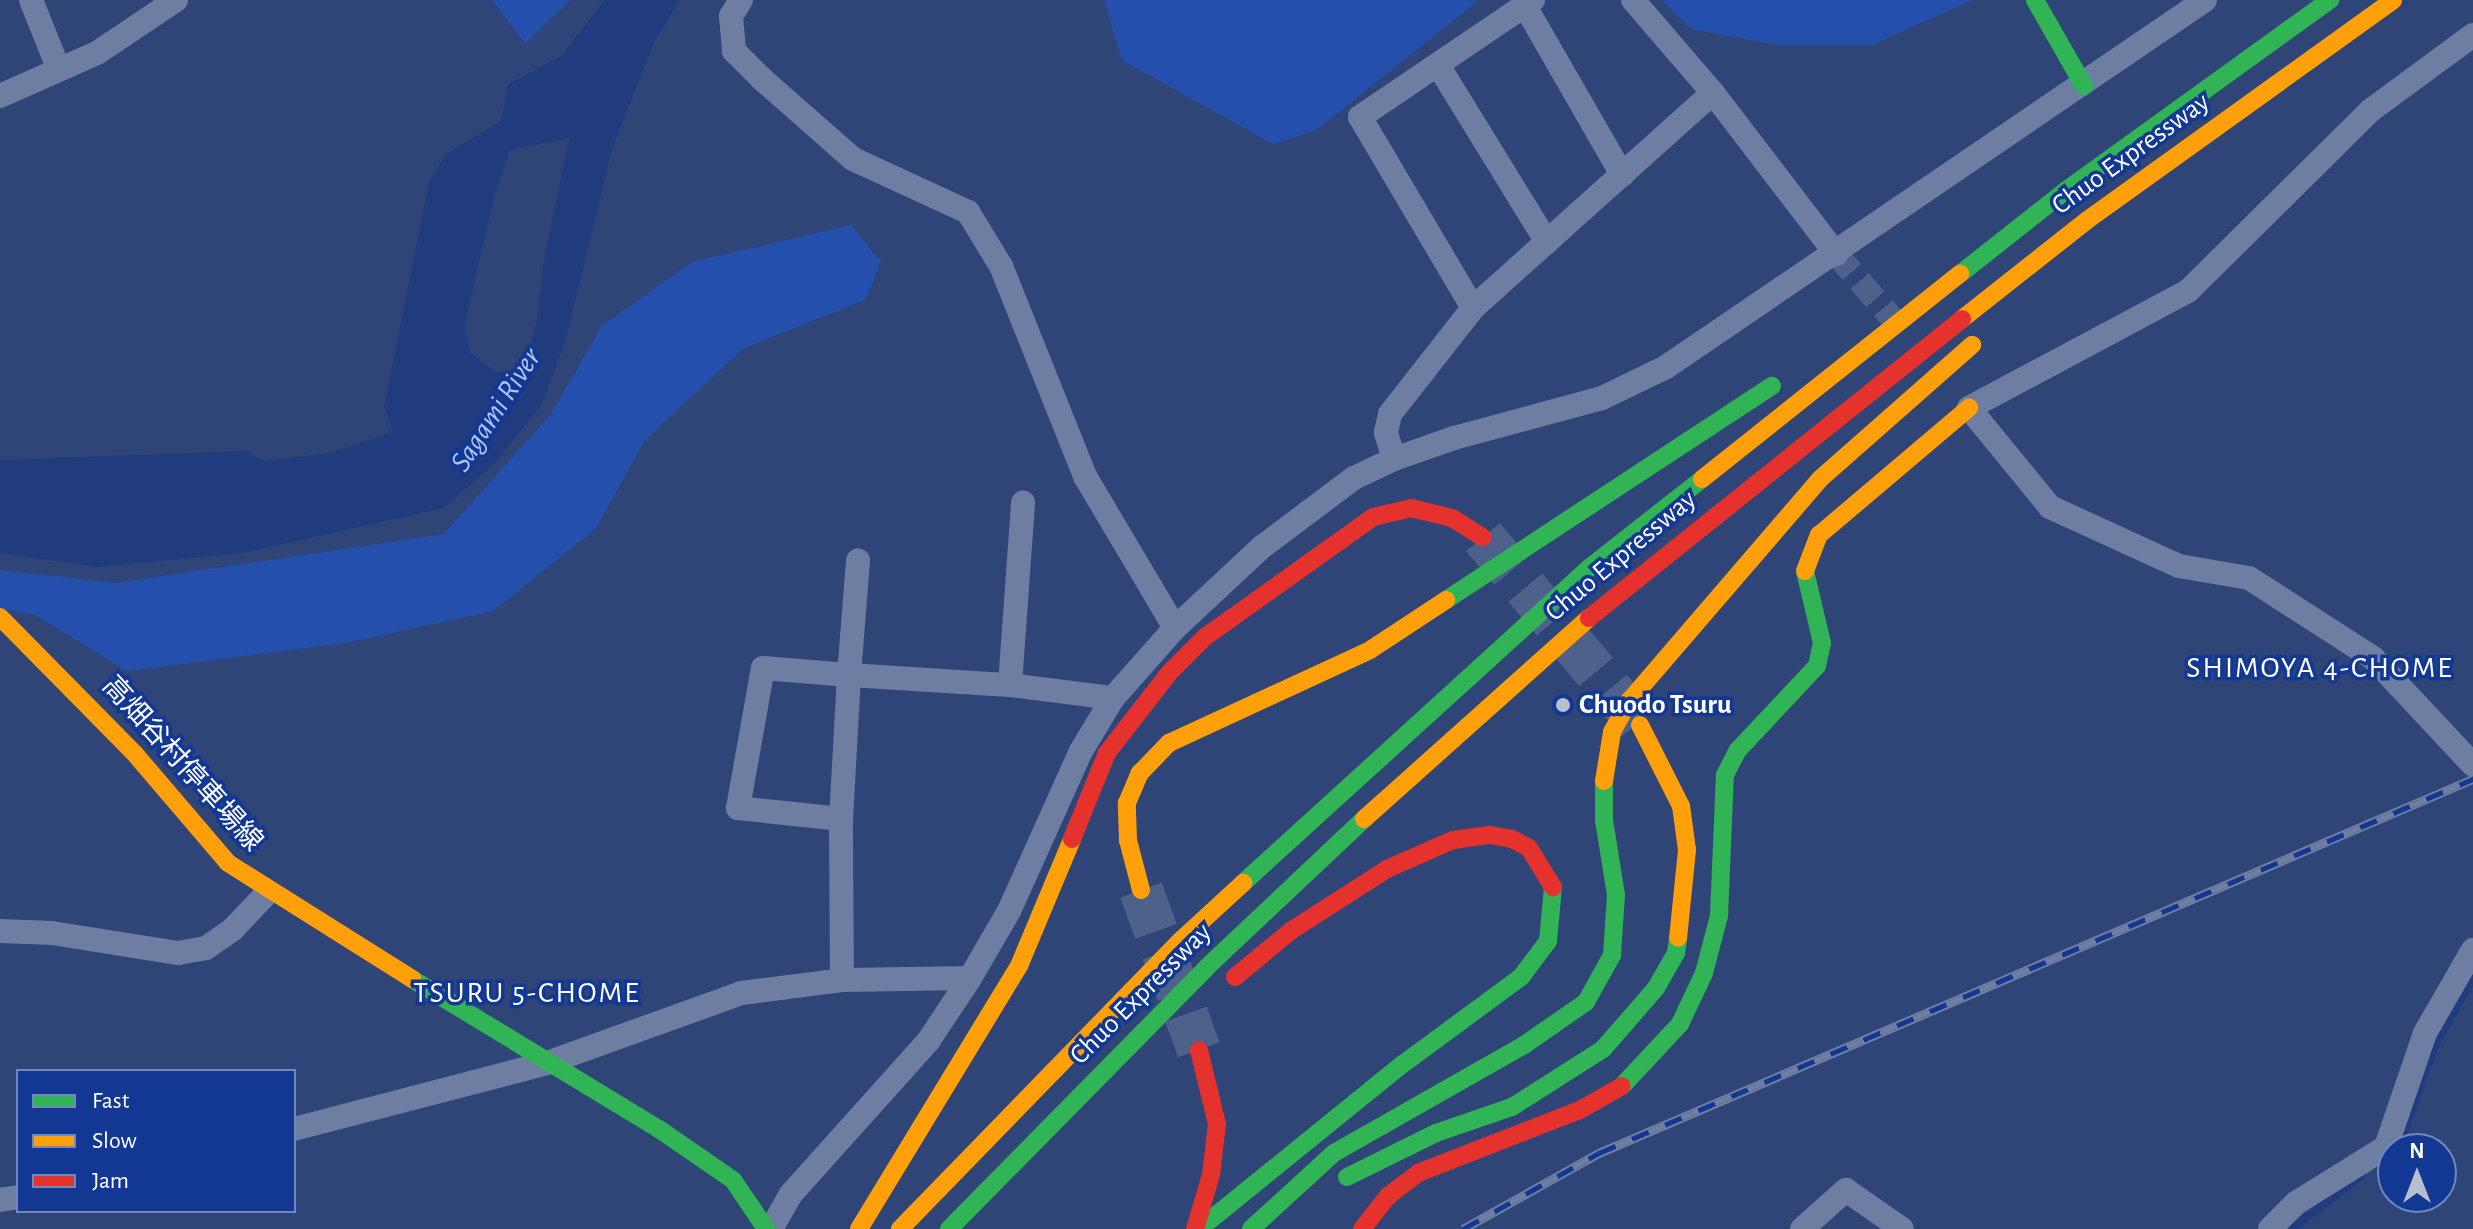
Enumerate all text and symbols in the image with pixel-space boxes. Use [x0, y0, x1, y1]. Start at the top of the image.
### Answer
street label: Chuo Expressway [2045, 85, 2217, 223]
water label: Sagami River [443, 341, 549, 479]
street label: Chuo Expressway [1539, 483, 1703, 629]
district label: SHIMOYA 4-CHOME [2186, 650, 2454, 686]
street label: 高畑谷村停車場線 [95, 670, 269, 858]
place label: Chuodo Tsuru [1579, 688, 1732, 722]
marker: Chuodo Tsuru [1554, 696, 1572, 714]
street label: Chuo Expressway [1063, 916, 1219, 1072]
district label: TSURU 5-CHOME [413, 975, 641, 1011]
legend [16, 1069, 296, 1213]
text: Fast [92, 1089, 129, 1113]
text: Slow [92, 1129, 137, 1153]
north arrow [2377, 1133, 2457, 1213]
text: N [2409, 1140, 2425, 1162]
text: Jam [92, 1169, 129, 1193]

